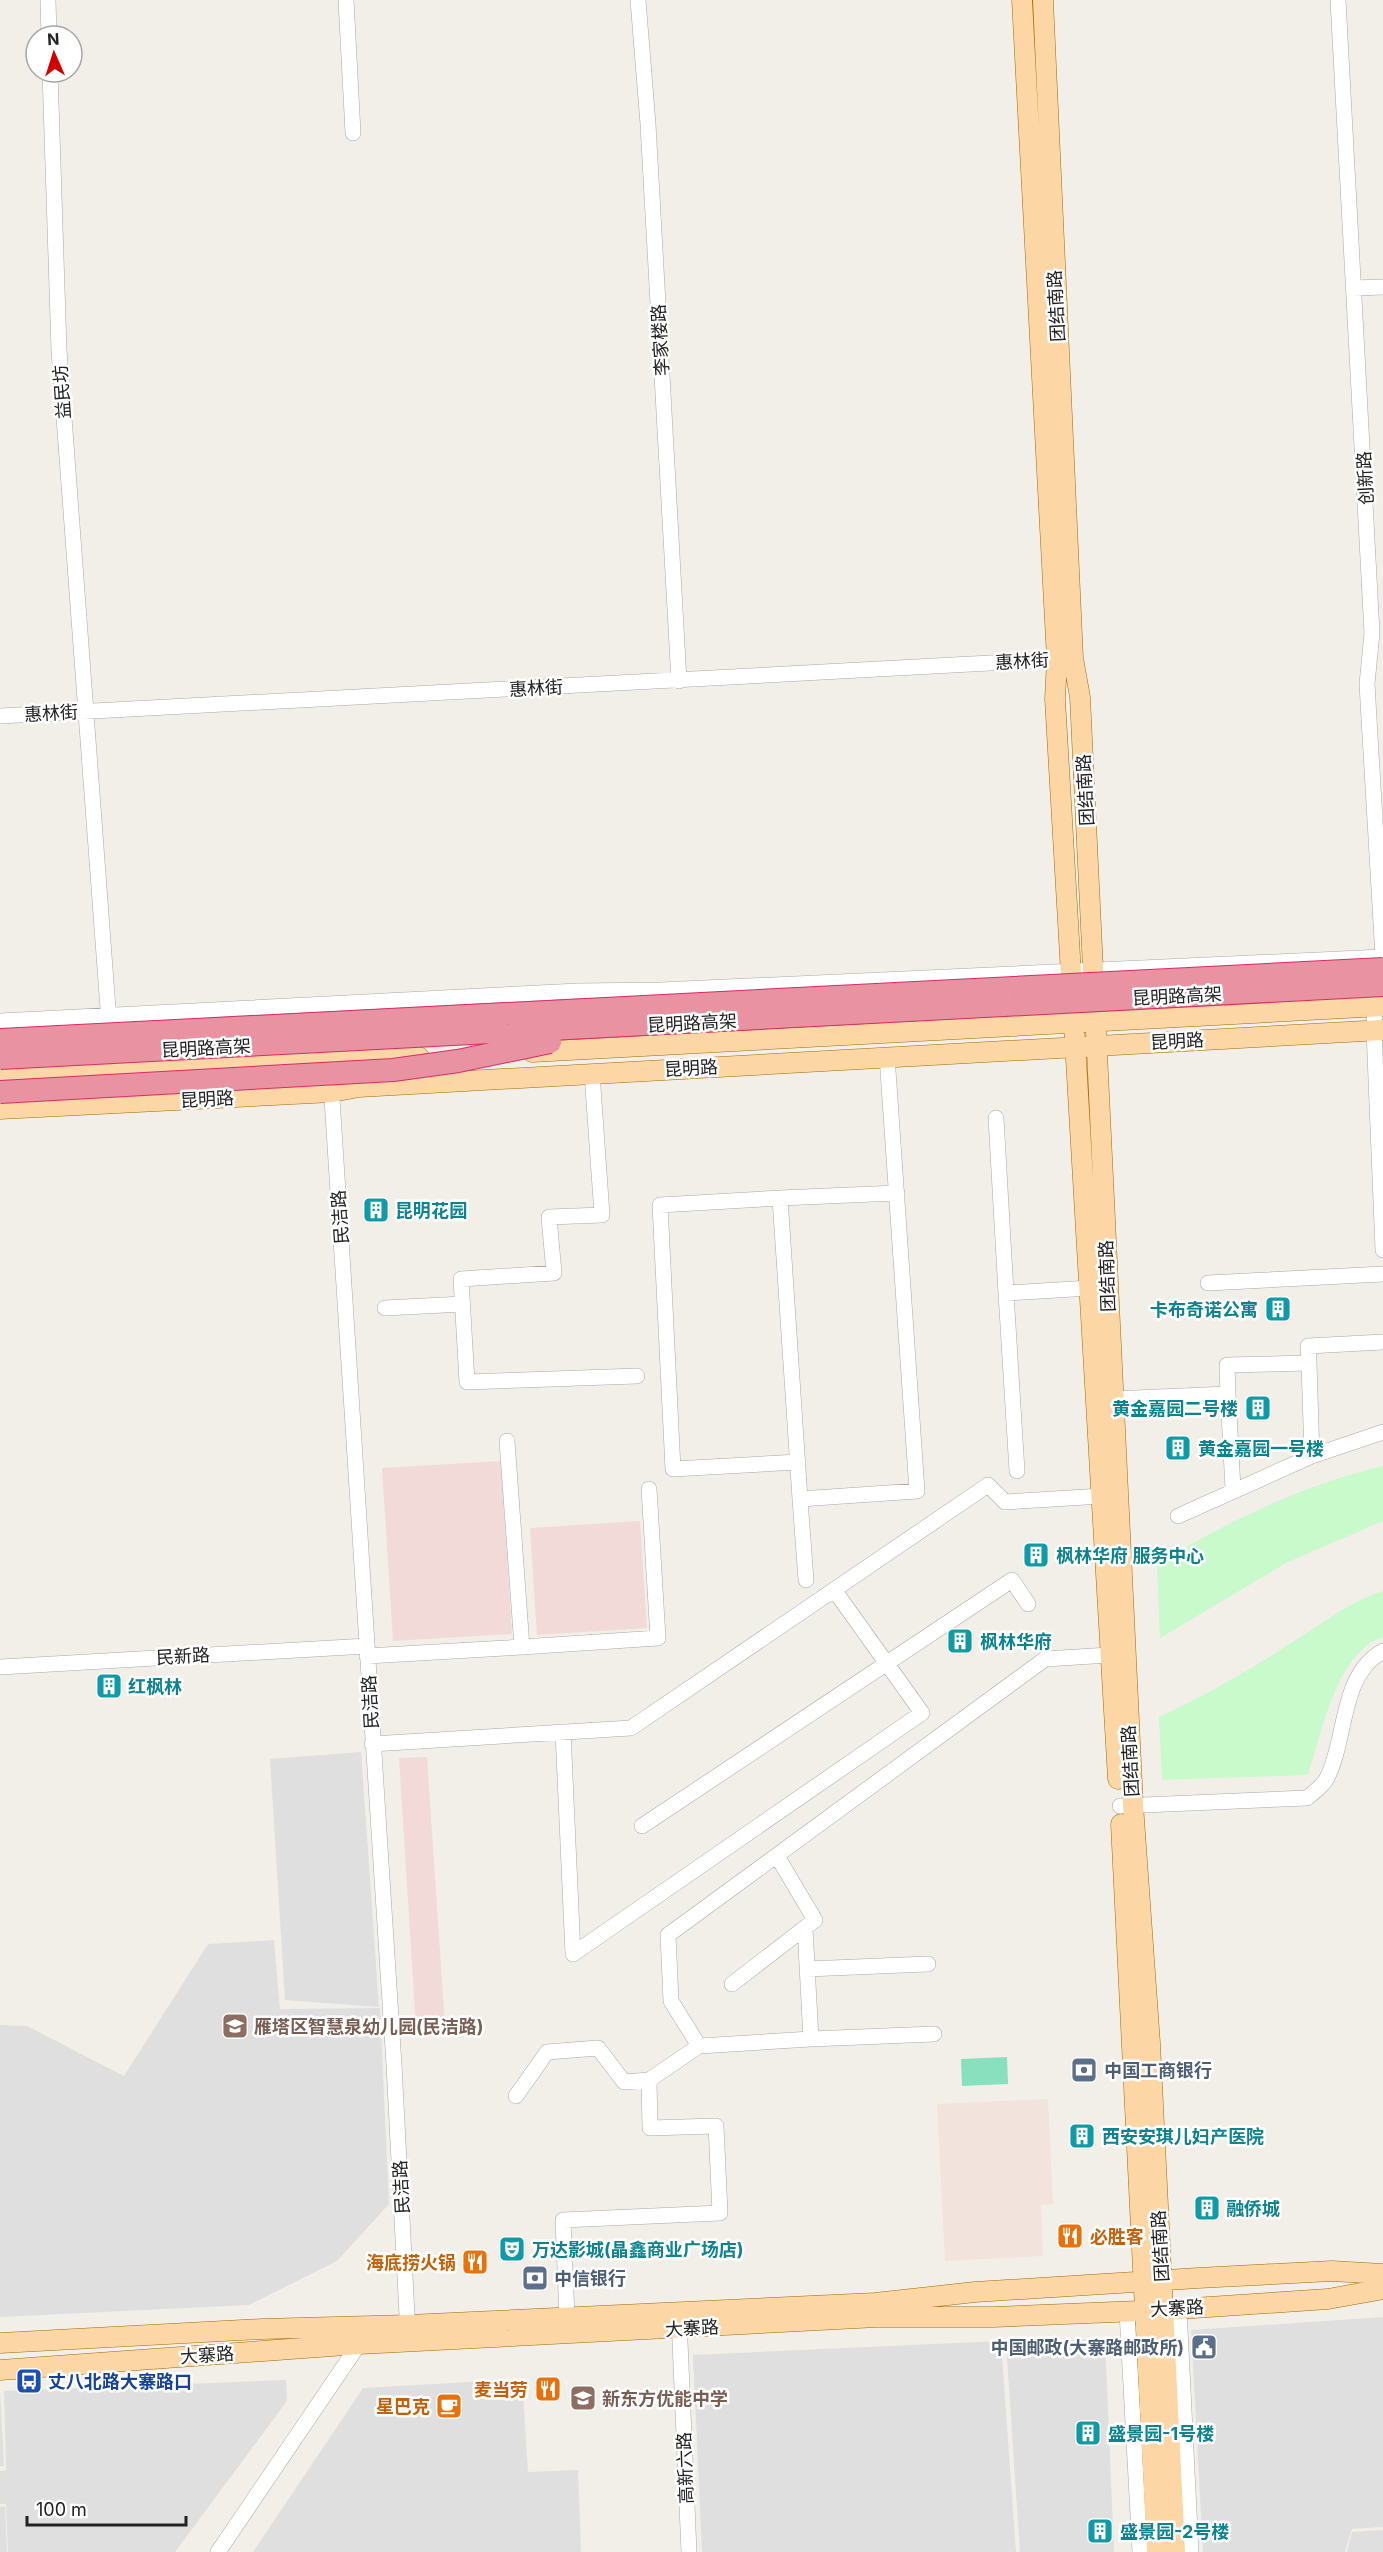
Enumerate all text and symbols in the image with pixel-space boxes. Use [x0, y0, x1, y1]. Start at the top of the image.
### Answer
north arrow [24, 24, 84, 84]
text: N [47, 29, 60, 49]
street label: 团结南路 [1044, 269, 1068, 343]
street label: 李家楼路 [648, 303, 672, 377]
street label: 益民坊 [50, 364, 74, 420]
street label: 创新路 [1353, 450, 1377, 506]
street label: 惠林街 [994, 649, 1050, 673]
street label: 惠林街 [508, 676, 564, 700]
street label: 惠林街 [23, 701, 79, 725]
street label: 团结南路 [1073, 753, 1097, 827]
street label: 昆明路高架 [1132, 983, 1222, 1009]
street label: 昆明路高架 [647, 1010, 737, 1036]
street label: 昆明路 [1149, 1029, 1205, 1053]
street label: 昆明路高架 [161, 1035, 251, 1061]
street label: 昆明路 [663, 1056, 719, 1080]
street label: 昆明路 [179, 1087, 235, 1111]
street label: 民洁路 [328, 1189, 352, 1245]
building icon: 昆明花园 [361, 1195, 391, 1225]
place label: 昆明花园 [395, 1200, 467, 1221]
street label: 团结南路 [1095, 1240, 1119, 1312]
building icon: 卡布奇诺公寓 [1263, 1294, 1293, 1324]
place label: 卡布奇诺公寓 [1150, 1299, 1258, 1320]
building icon: 黄金嘉园二号楼 [1243, 1393, 1273, 1423]
place label: 黄金嘉园二号楼 [1112, 1398, 1238, 1419]
building icon: 黄金嘉园一号楼 [1163, 1433, 1193, 1463]
place label: 黄金嘉园一号楼 [1198, 1438, 1324, 1459]
building icon: 枫林华府 服务中心 [1021, 1540, 1051, 1570]
place label: 枫林华府 服务中心 [1056, 1545, 1204, 1566]
building icon: 枫林华府 [945, 1626, 975, 1656]
place label: 枫林华府 [980, 1631, 1052, 1652]
street label: 民新路 [155, 1644, 211, 1668]
building icon: 红枫林 [94, 1671, 124, 1701]
street label: 民洁路 [358, 1674, 382, 1730]
place label: 红枫林 [128, 1676, 182, 1697]
street label: 团结南路 [1118, 1724, 1142, 1798]
school or university icon: 雁塔区智慧泉幼儿园(民洁路) [220, 2011, 250, 2041]
place label: 雁塔区智慧泉幼儿园(民洁路) [254, 2016, 484, 2037]
bank icon: 中国工商银行 [1069, 2055, 1099, 2085]
place label: 中国工商银行 [1104, 2060, 1212, 2081]
building icon: 西安安琪儿妇产医院 [1067, 2121, 1097, 2151]
place label: 西安安琪儿妇产医院 [1102, 2126, 1264, 2147]
street label: 民洁路 [389, 2159, 413, 2215]
building icon: 融侨城 [1192, 2193, 1222, 2223]
place label: 融侨城 [1226, 2198, 1280, 2219]
street label: 团结南路 [1148, 2209, 1172, 2283]
restaurant icon: 必胜客 [1055, 2221, 1085, 2251]
place label: 必胜客 [1090, 2226, 1144, 2247]
theatre icon: 万达影城(晶鑫商业广场店) [497, 2234, 527, 2264]
place label: 万达影城(晶鑫商业广场店) [532, 2239, 744, 2260]
restaurant icon: 海底捞火锅 [460, 2247, 490, 2277]
place label: 海底捞火锅 [366, 2252, 456, 2273]
bank icon: 中信银行 [520, 2263, 550, 2293]
place label: 中信银行 [554, 2268, 626, 2289]
street label: 大寨路 [1149, 2296, 1205, 2320]
street label: 大寨路 [664, 2316, 720, 2340]
public building icon: 中国邮政(大寨路邮政所) [1189, 2332, 1219, 2362]
place label: 中国邮政(大寨路邮政所) [990, 2337, 1184, 2358]
street label: 大寨路 [179, 2343, 235, 2367]
bus stop icon: 丈八北路大寨路口 [14, 2366, 44, 2396]
place label: 丈八北路大寨路口 [48, 2371, 192, 2392]
restaurant icon: 麦当劳 [533, 2374, 563, 2404]
place label: 麦当劳 [474, 2379, 528, 2400]
school or university icon: 新东方优能中学 [568, 2383, 598, 2413]
place label: 新东方优能中学 [602, 2388, 728, 2409]
cafe icon: 星巴克 [434, 2391, 464, 2421]
place label: 星巴克 [376, 2396, 430, 2417]
building icon: 盛景园-1号楼 [1073, 2418, 1103, 2448]
place label: 盛景园-1号楼 [1108, 2423, 1214, 2444]
street label: 高新六路 [673, 2432, 697, 2504]
scale bar [27, 2489, 186, 2527]
text: 100 m [36, 2499, 87, 2520]
building icon: 盛景园-2号楼 [1085, 2516, 1115, 2546]
place label: 盛景园-2号楼 [1120, 2521, 1229, 2542]

